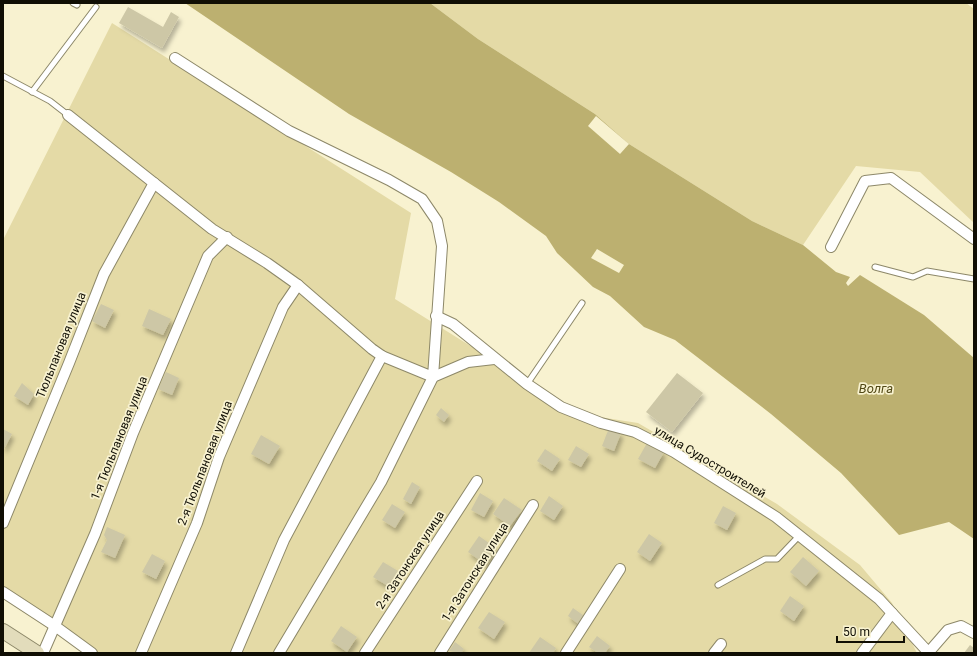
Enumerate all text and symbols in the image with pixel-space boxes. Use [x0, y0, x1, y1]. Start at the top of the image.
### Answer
street label: Тюльпановая улица [33, 290, 89, 400]
street label: 1-я Тюльпановая улица [88, 374, 150, 502]
water label: Волга [859, 381, 893, 396]
street label: 2-я Тюльпановая улица [175, 399, 235, 527]
street label: улица Судостроителей [652, 423, 768, 501]
street label: 2-я Затонская улица [373, 508, 447, 612]
street label: 1-я Затонская улица [439, 520, 511, 624]
scale bar [837, 618, 904, 644]
text: 50 m [843, 625, 870, 639]

